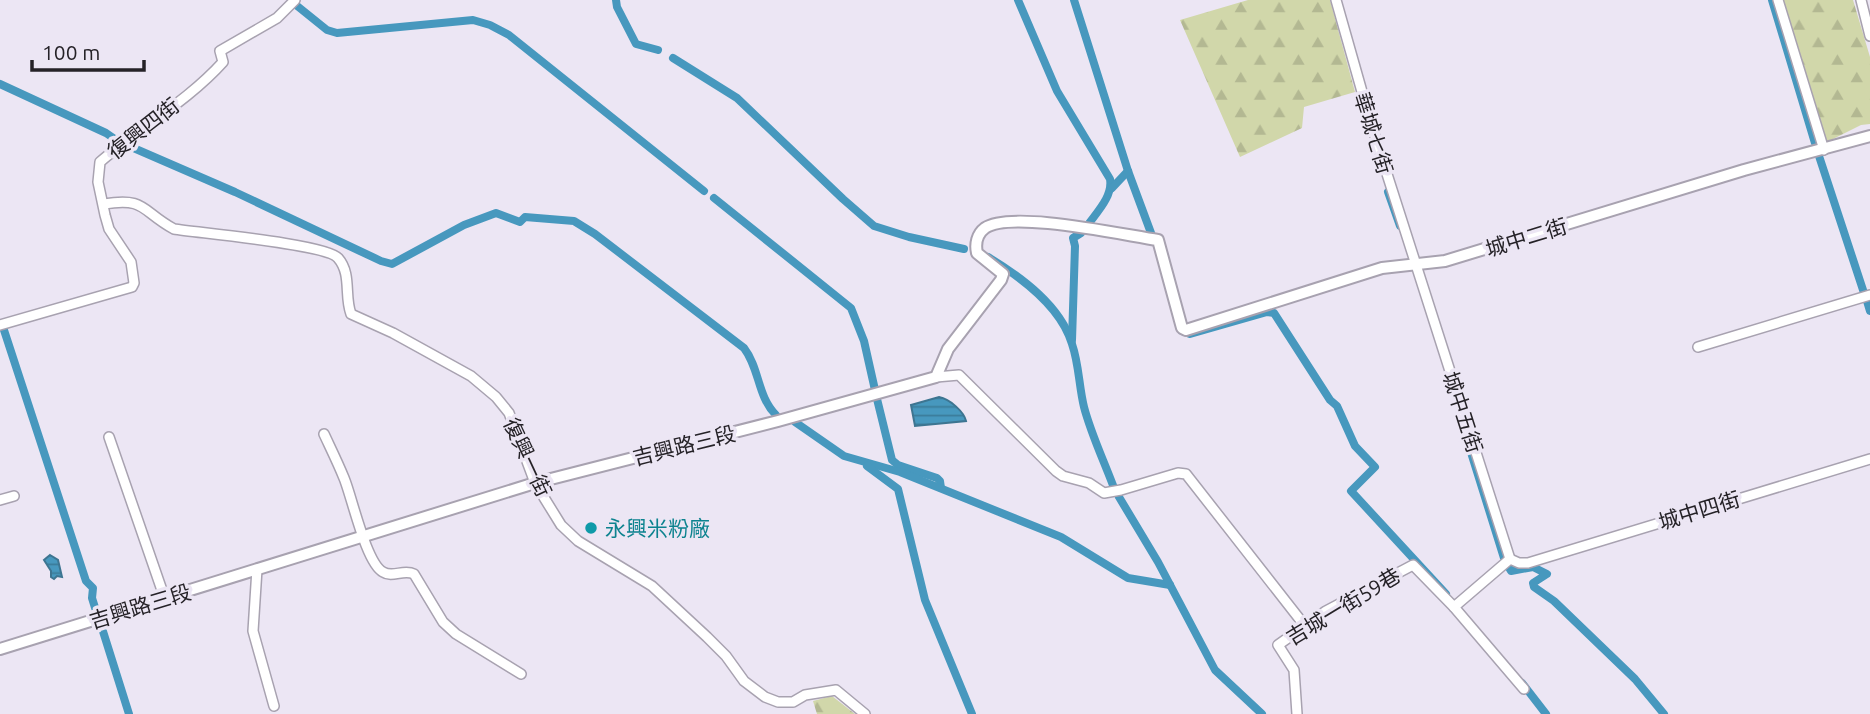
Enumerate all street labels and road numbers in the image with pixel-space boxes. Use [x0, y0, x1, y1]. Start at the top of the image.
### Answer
street label: 華城七街 [1350, 89, 1398, 177]
street label: 復興四街 [103, 93, 183, 163]
street label: 城中二街 [1482, 213, 1570, 261]
street label: 城中五街 [1439, 368, 1487, 456]
street label: 復興一街 [499, 414, 557, 500]
street label: 吉興路三段 [630, 421, 738, 469]
street label: 城中四街 [1655, 486, 1743, 534]
street label: 吉城一街59巷 [1282, 563, 1404, 649]
street label: 吉興路三段 [86, 579, 194, 633]

